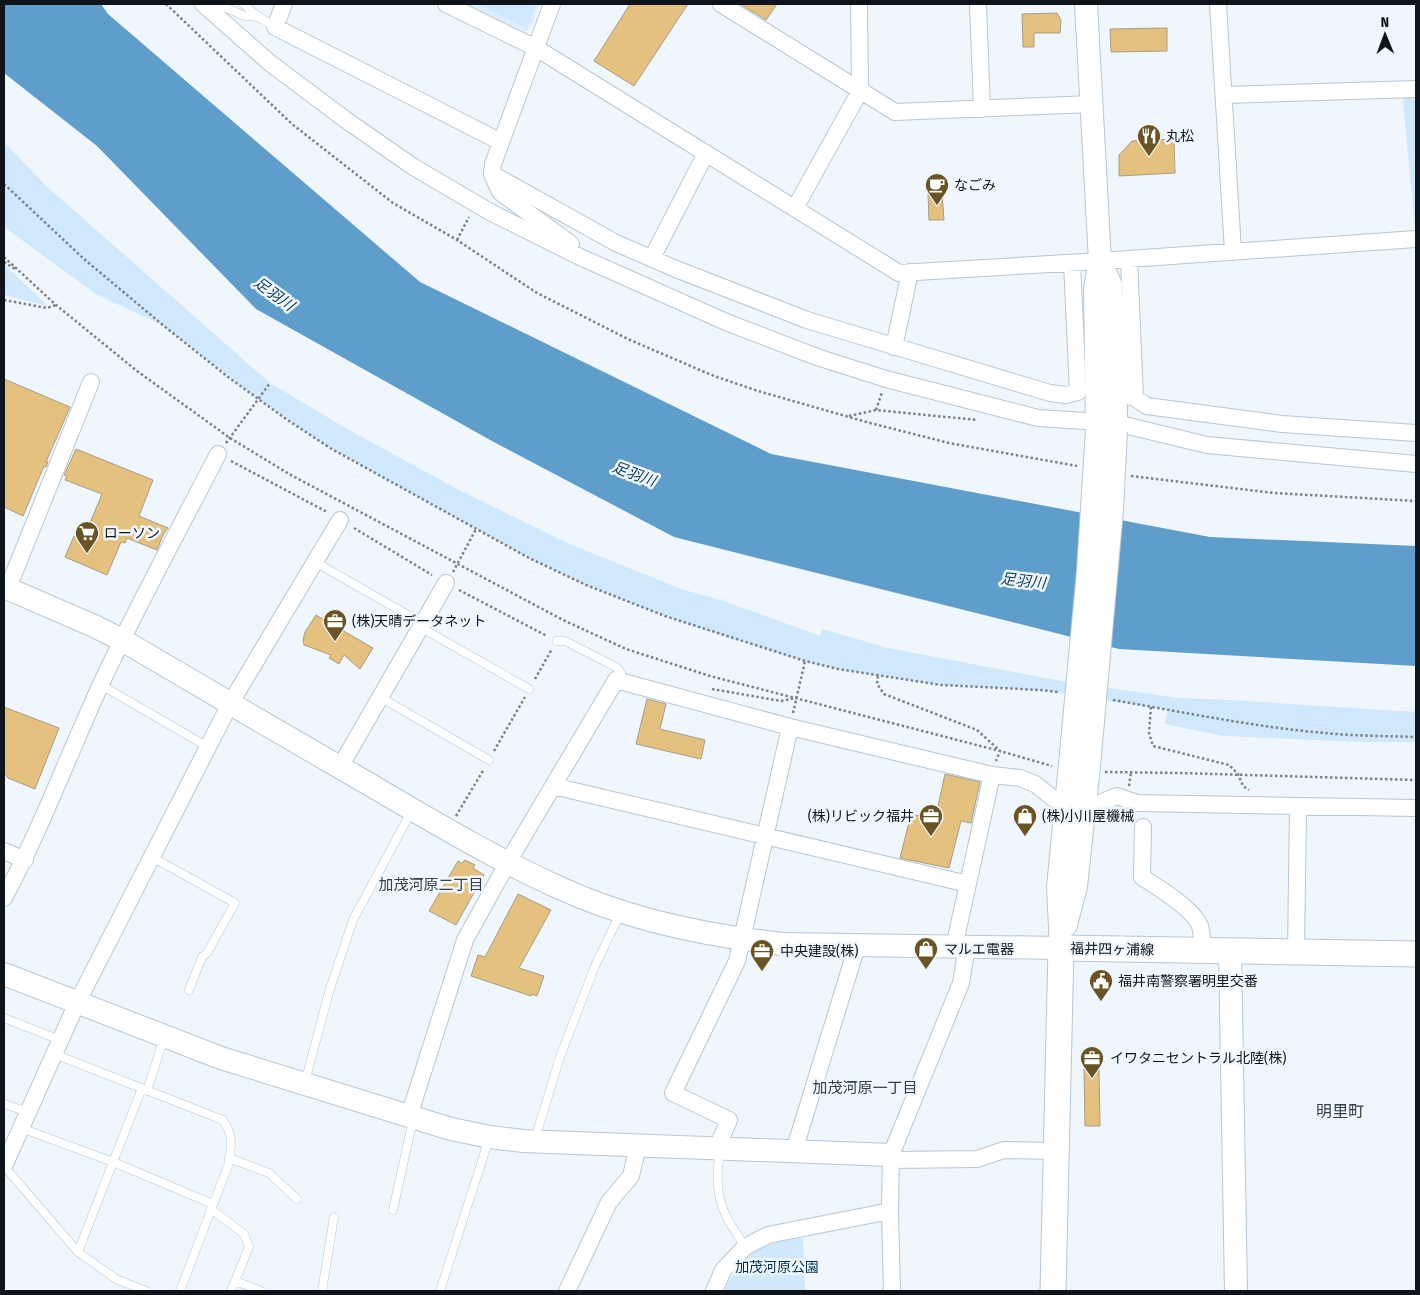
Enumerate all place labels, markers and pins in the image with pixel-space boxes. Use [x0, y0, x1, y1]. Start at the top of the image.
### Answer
restaurant icon: 丸松 [1136, 123, 1162, 157]
place label: 丸松 [1166, 128, 1194, 145]
cafe icon: なごみ [924, 172, 950, 206]
place label: なごみ [954, 177, 996, 194]
supermarket icon: ローソン [74, 520, 100, 554]
place label: ローソン [104, 525, 160, 542]
office icon: (株)天晴データネット [322, 608, 348, 642]
place label: (株)天晴データネット [352, 613, 486, 630]
office icon: (株)リビック福井 [918, 803, 944, 837]
shop icon: (株)小川屋機械 [1012, 803, 1038, 837]
place label: (株)リビック福井 [808, 808, 914, 825]
place label: (株)小川屋機械 [1042, 808, 1134, 825]
shop icon: マルエ電器 [913, 936, 939, 970]
office icon: 中央建設(株) [749, 938, 775, 972]
place label: マルエ電器 [944, 941, 1014, 958]
place label: 中央建設(株) [780, 943, 858, 960]
public building icon: 福井南警察署明里交番 [1088, 968, 1114, 1002]
place label: 福井南警察署明里交番 [1118, 973, 1258, 990]
office icon: イワタニセントラル北陸(株) [1079, 1045, 1105, 1079]
place label: イワタニセントラル北陸(株) [1110, 1050, 1286, 1067]

